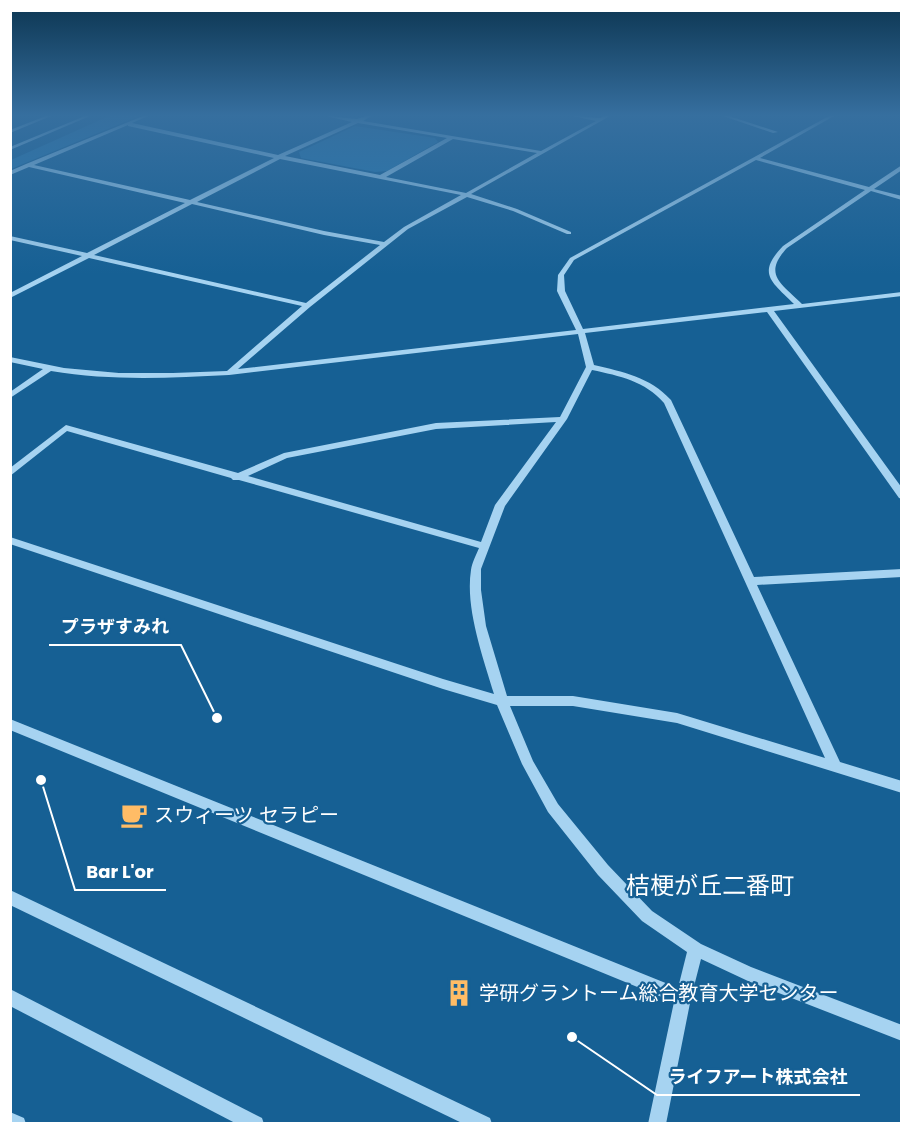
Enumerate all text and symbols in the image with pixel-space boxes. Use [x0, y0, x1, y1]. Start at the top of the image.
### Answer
callout: プラザすみれ [49, 609, 181, 645]
text: プラザすみれ [61, 614, 169, 639]
cafe icon: スウィーツ セラピー [119, 800, 149, 830]
place label: スウィーツ セラピー [154, 801, 339, 829]
callout: Bar L'or [75, 854, 166, 890]
text: Bar L'or [86, 859, 154, 884]
district label: 桔梗が丘二番町 [626, 869, 794, 902]
building icon: 学研グラントーム総合教育大学センター [444, 978, 474, 1008]
place label: 学研グラントーム総合教育大学センター [479, 979, 838, 1007]
callout: ライフアート株式会社 [657, 1059, 860, 1095]
text: ライフアート株式会社 [669, 1064, 847, 1089]

